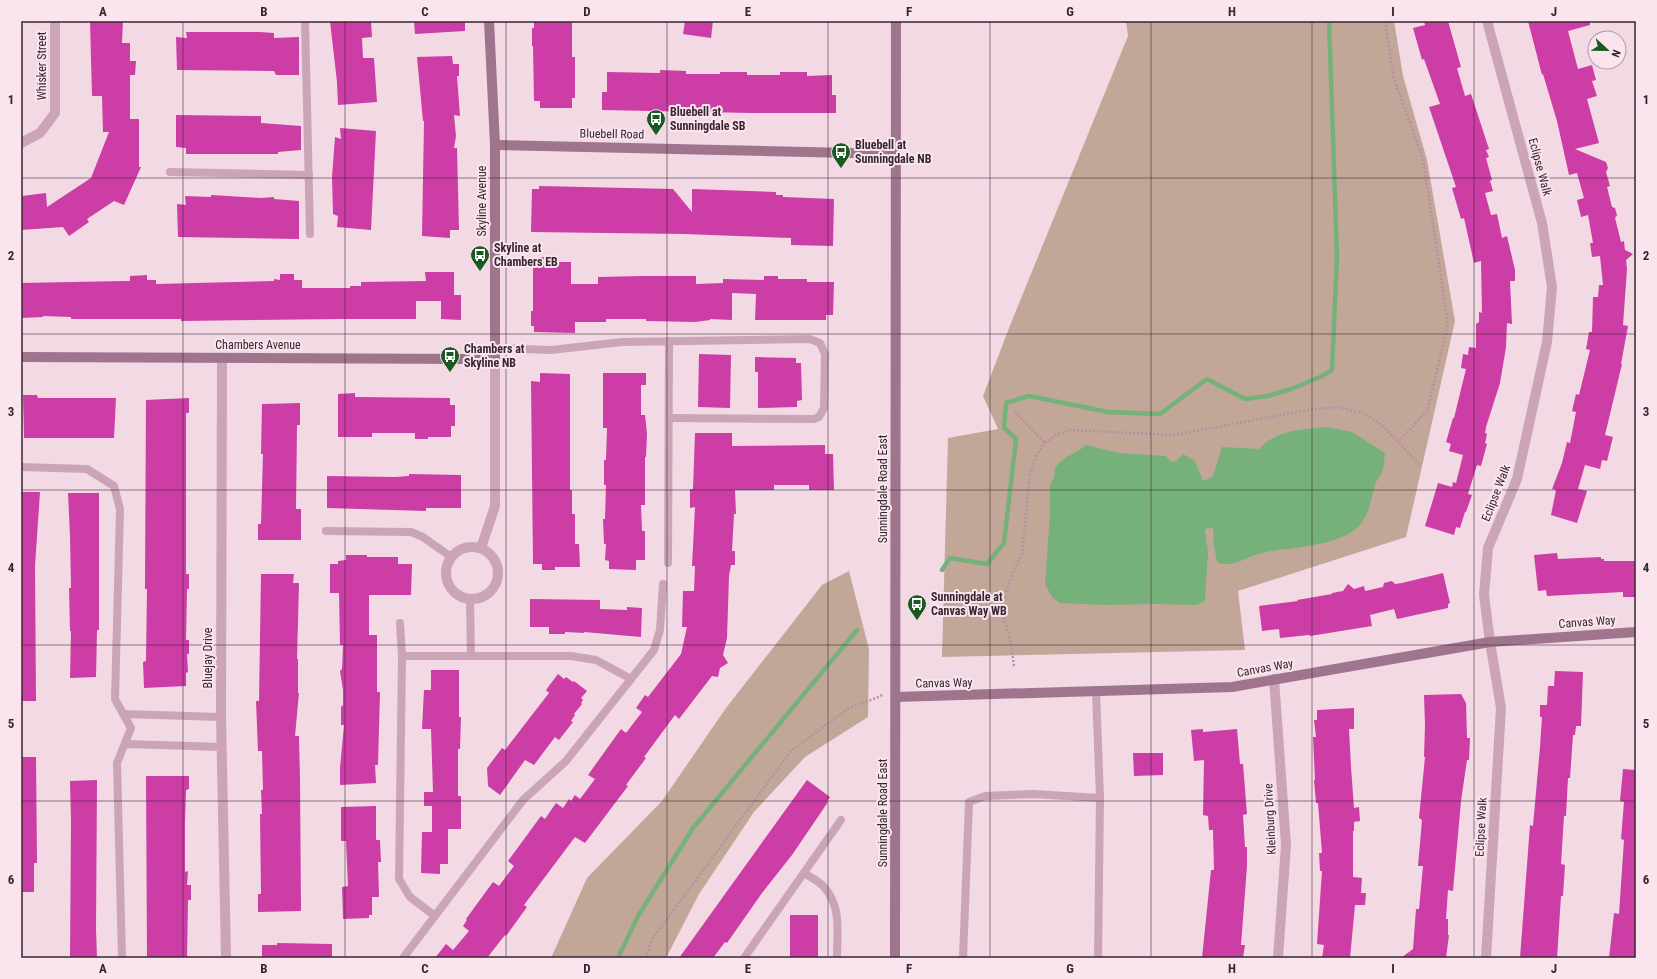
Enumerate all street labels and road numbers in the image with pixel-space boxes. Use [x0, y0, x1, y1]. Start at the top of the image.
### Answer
street label: Whisker Street [35, 31, 49, 100]
street label: Bluebell Road [580, 126, 644, 142]
street label: Eclipse Walk [1526, 136, 1555, 198]
street label: Skyline Avenue [475, 165, 489, 236]
street label: Chambers Avenue [215, 338, 301, 352]
street label: Sunningdale Road East [876, 434, 890, 543]
street label: Eclipse Walk [1479, 462, 1513, 523]
street label: Canvas Way [1558, 613, 1616, 631]
street label: Bluejay Drive [201, 627, 215, 688]
street label: Canvas Way [1236, 656, 1294, 680]
street label: Canvas Way [915, 676, 973, 690]
street label: Sunningdale Road East [876, 758, 890, 867]
street label: Kleinburg Drive [1261, 783, 1279, 855]
street label: Eclipse Walk [1472, 796, 1490, 857]

